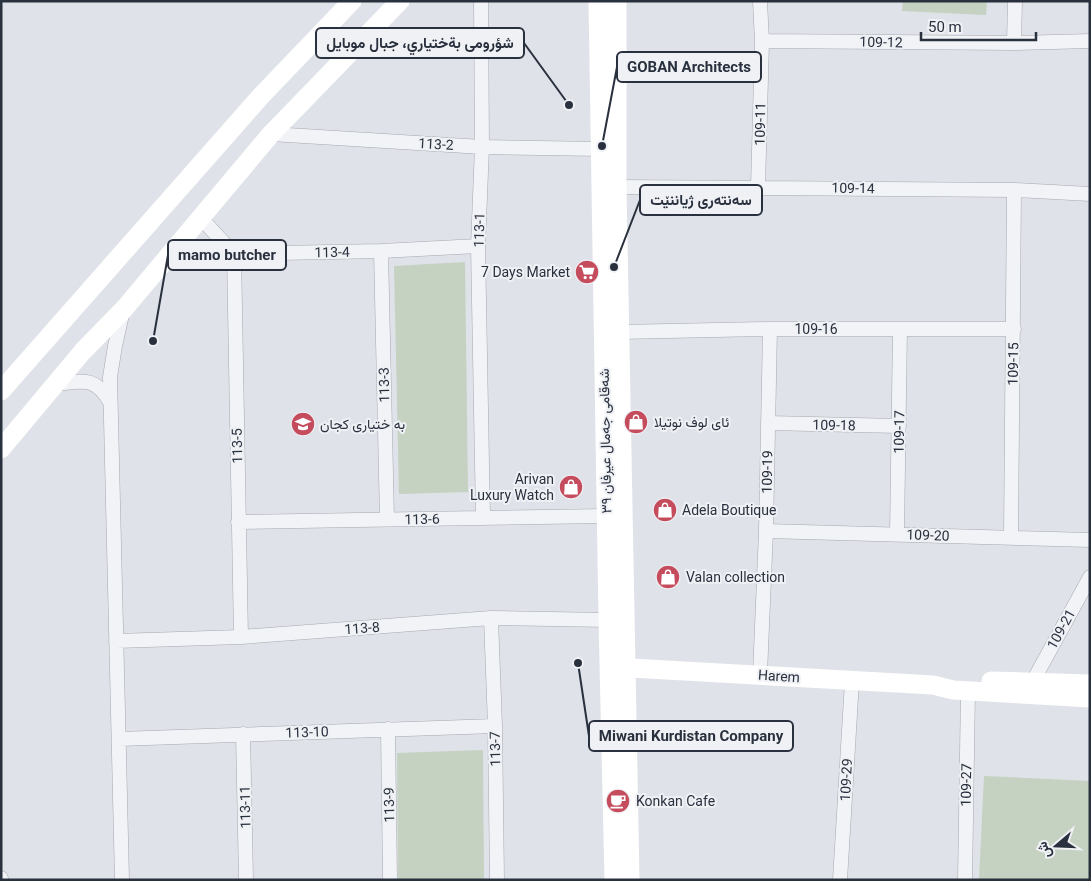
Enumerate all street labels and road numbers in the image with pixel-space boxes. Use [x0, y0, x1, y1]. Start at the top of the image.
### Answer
street label: 109-12 [859, 34, 903, 50]
street label: 109-11 [752, 102, 768, 146]
street label: 113-2 [418, 135, 454, 153]
street label: 109-14 [831, 180, 875, 196]
street label: 113-1 [470, 212, 488, 248]
street label: 113-4 [314, 244, 350, 260]
street label: 109-16 [794, 321, 838, 337]
street label: 109-15 [1005, 342, 1021, 386]
street label: 113-3 [376, 367, 392, 403]
street label: شەقامی جەمال عیرفان ٣٩ [596, 368, 616, 514]
street label: 109-17 [891, 410, 907, 454]
street label: 109-18 [812, 417, 856, 433]
street label: 113-5 [229, 428, 245, 464]
street label: 109-19 [759, 450, 775, 494]
street label: 113-6 [404, 511, 440, 527]
street label: 109-20 [906, 526, 950, 544]
street label: 109-21 [1044, 606, 1078, 652]
street label: 113-8 [344, 619, 380, 637]
street label: Harem [758, 667, 800, 685]
street label: 113-10 [285, 723, 329, 741]
street label: 113-7 [487, 731, 503, 767]
street label: 109-29 [837, 758, 855, 802]
street label: 109-27 [958, 763, 974, 807]
street label: 113-11 [237, 785, 253, 829]
street label: 113-9 [381, 787, 397, 823]

